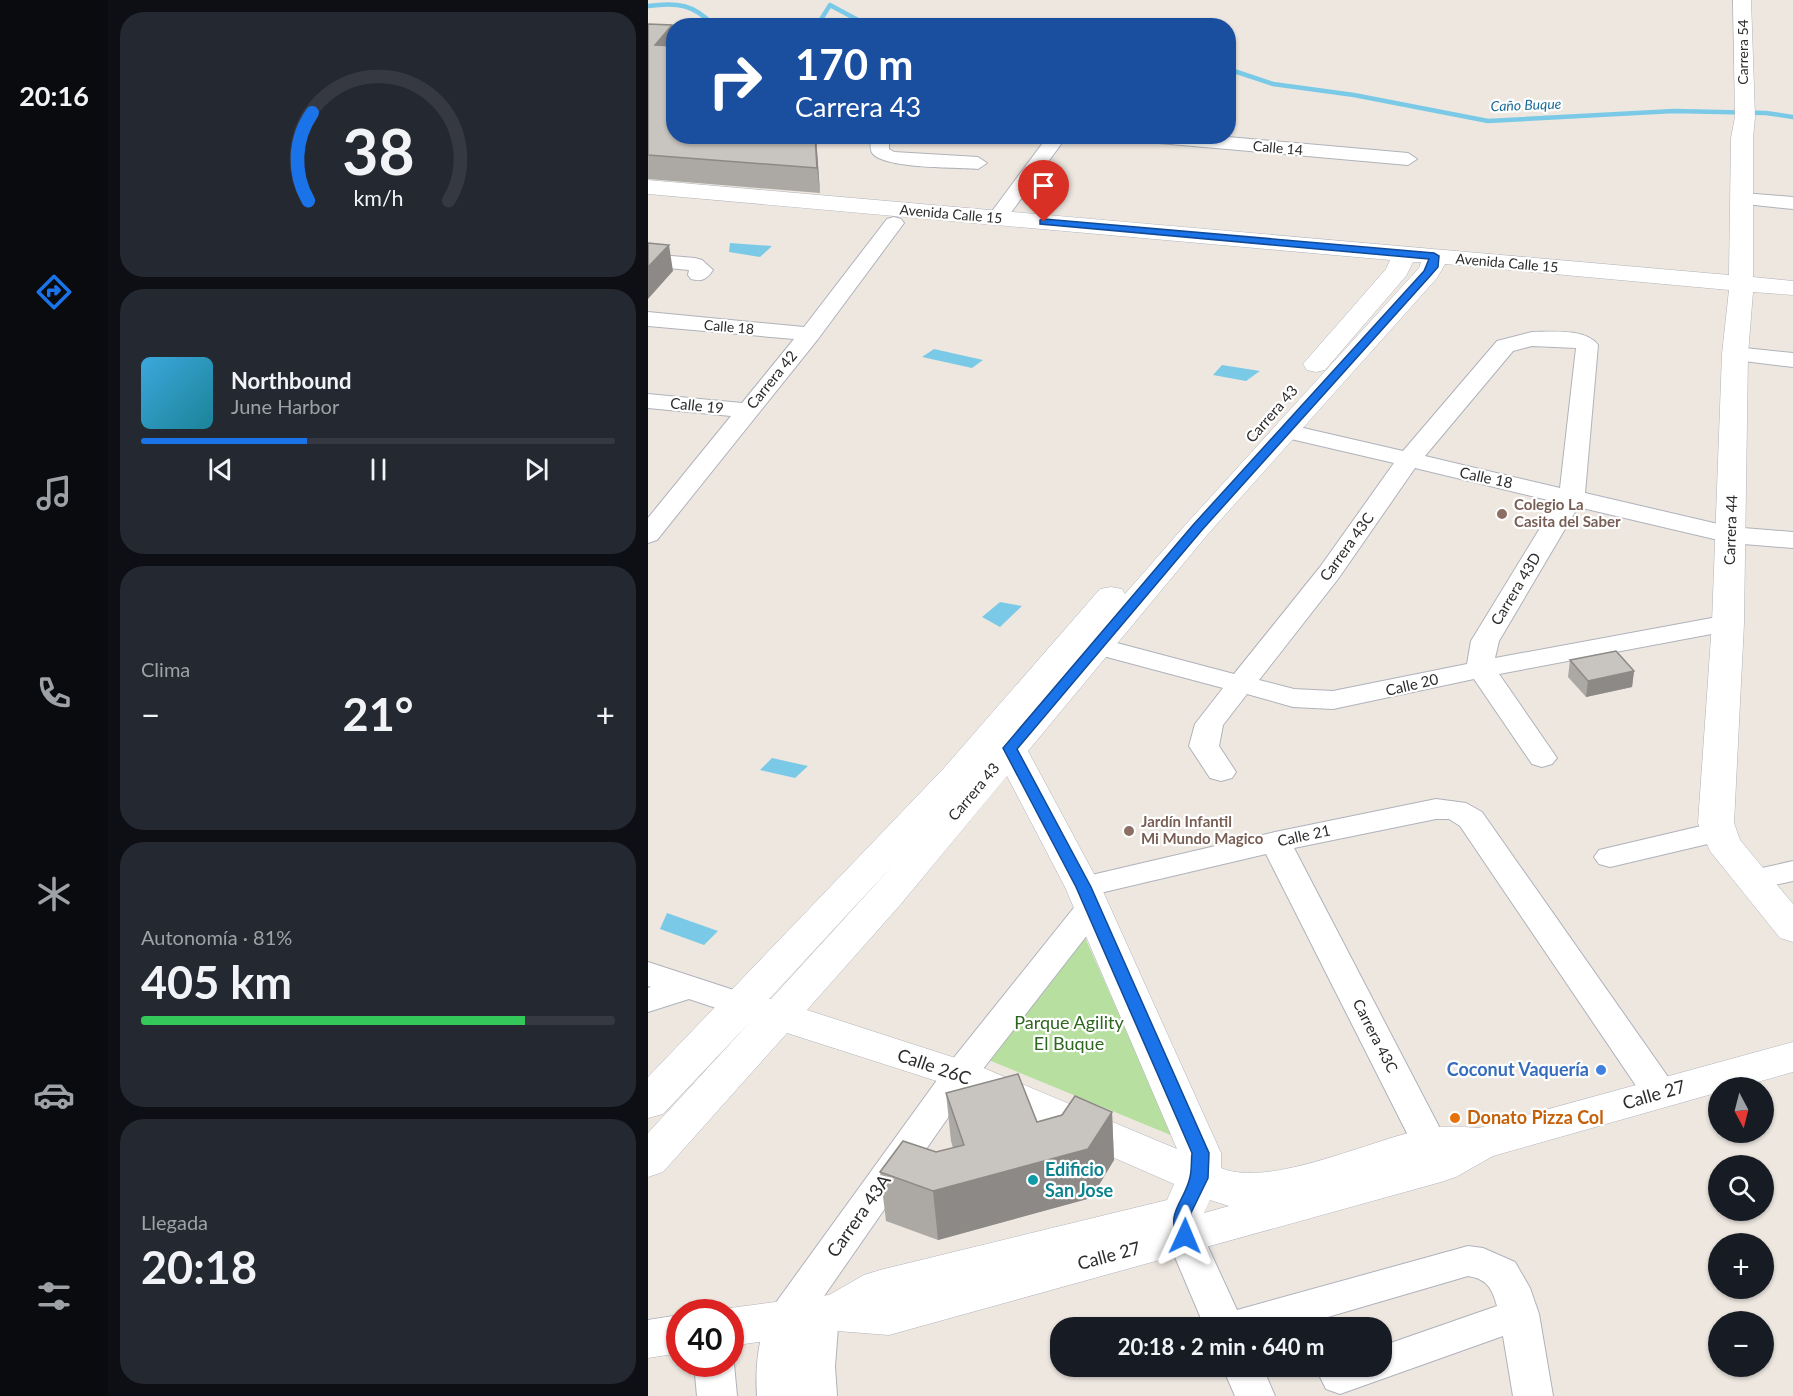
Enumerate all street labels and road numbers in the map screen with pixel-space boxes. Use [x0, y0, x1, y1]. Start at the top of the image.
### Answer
street label: Carrera 54 [1734, 19, 1751, 85]
street label: Calle 14 [1252, 137, 1304, 158]
street label: Avenida Calle 15 [899, 201, 1003, 226]
street label: Avenida Calle 15 [1455, 250, 1559, 275]
street label: Calle 18 [703, 316, 755, 337]
street label: Carrera 42 [742, 346, 800, 412]
street label: Carrera 43 [1241, 381, 1301, 446]
street label: Calle 19 [669, 393, 725, 417]
street label: Calle 18 [1458, 463, 1514, 491]
street label: Carrera 44 [1720, 494, 1740, 565]
street label: Carrera 43C [1315, 509, 1377, 584]
street label: Carrera 43D [1486, 549, 1544, 628]
street label: Calle 20 [1384, 669, 1440, 699]
street label: Carrera 43 [944, 759, 1003, 824]
street label: Calle 21 [1276, 821, 1332, 849]
street label: Carrera 43C [1350, 996, 1402, 1075]
street label: Calle 26C [895, 1043, 974, 1089]
street label: Calle 27 [1620, 1075, 1688, 1113]
street label: Carrera 43A [822, 1169, 895, 1261]
street label: Calle 27 [1075, 1236, 1143, 1274]

